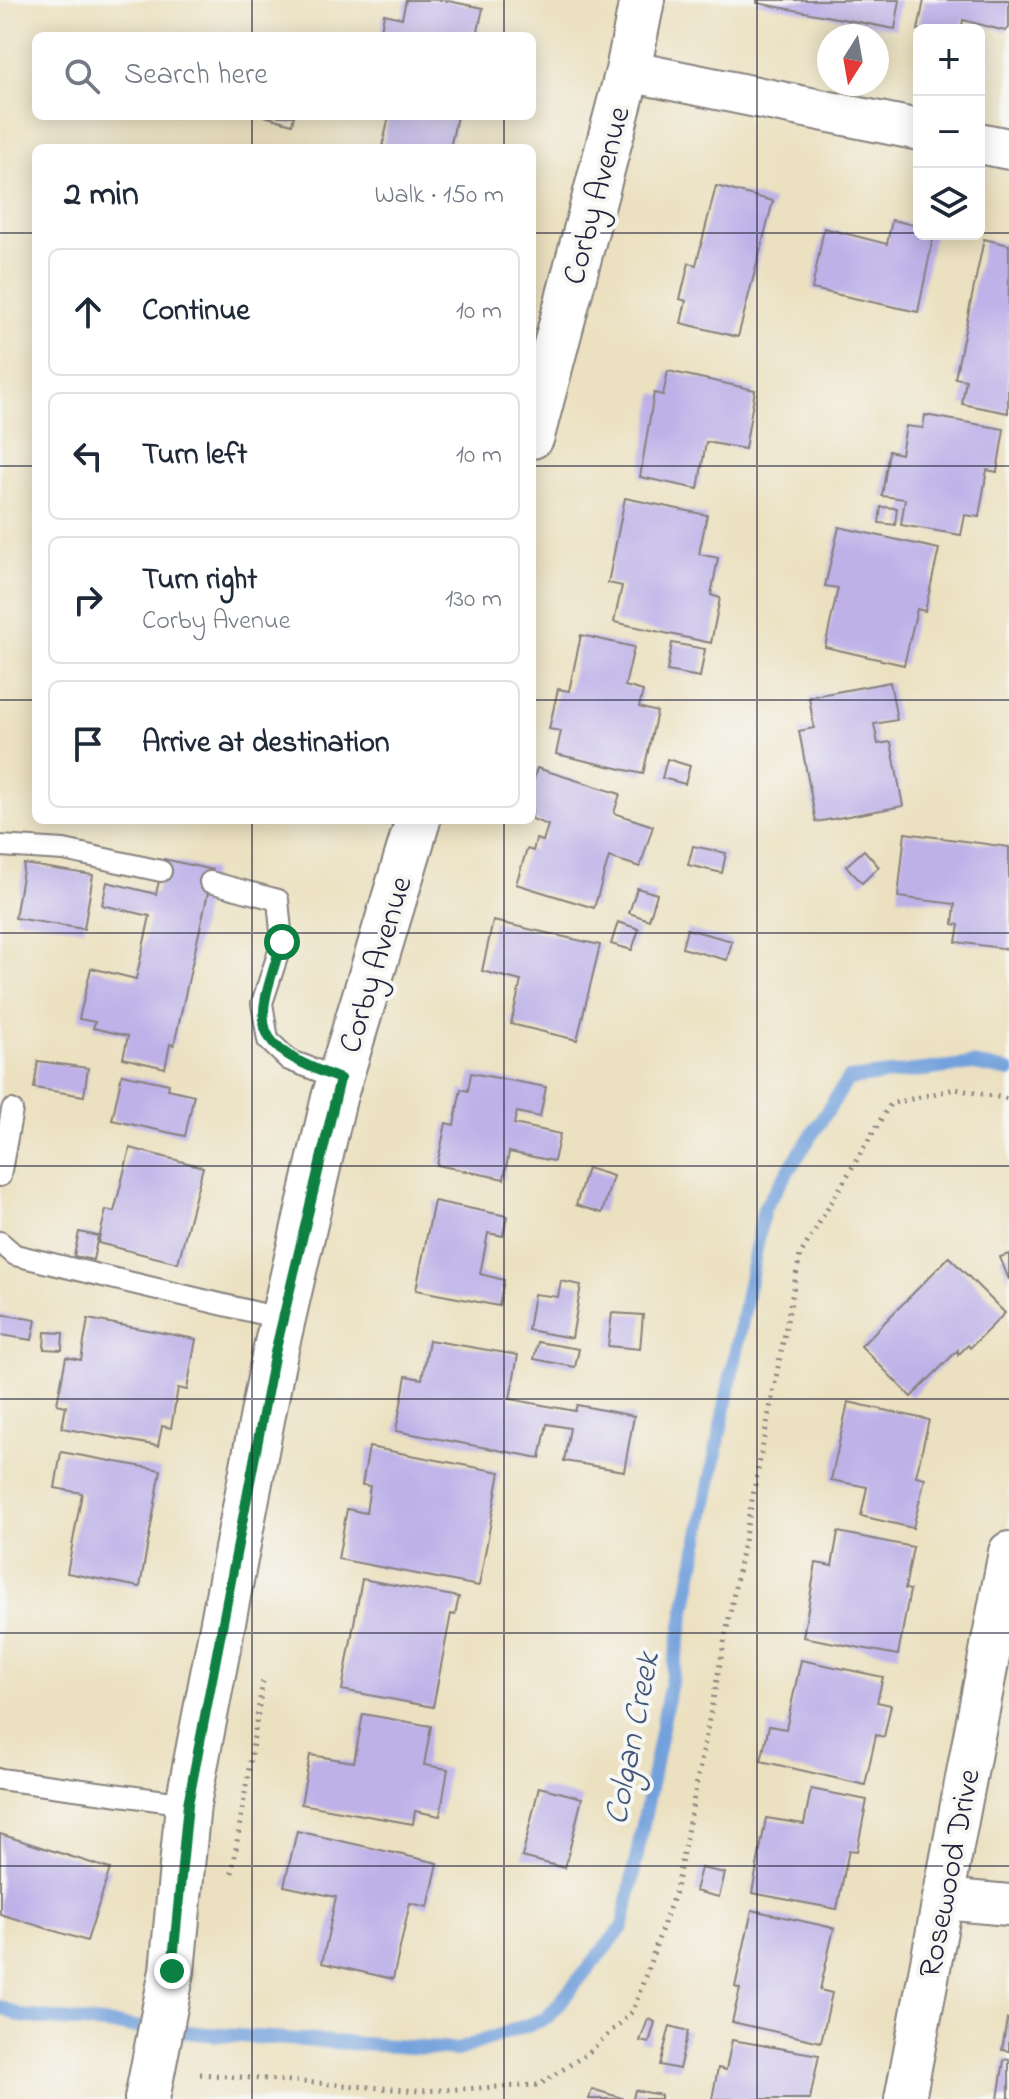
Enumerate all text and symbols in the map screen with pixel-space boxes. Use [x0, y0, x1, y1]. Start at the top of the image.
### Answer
north arrow [817, 24, 889, 96]
map controls [913, 24, 985, 240]
button: + [913, 24, 985, 96]
search box [32, 32, 536, 120]
icon: search [60, 54, 104, 98]
text: Search here [124, 54, 268, 98]
button: − [913, 96, 985, 168]
street label: Corby Avenue [552, 101, 645, 290]
button: layers [913, 168, 985, 240]
text: 2 min [64, 171, 139, 221]
text: Walk · 150 m [374, 177, 504, 215]
icon: ahead [66, 290, 110, 334]
text: Continue [142, 290, 250, 334]
text: 10 m [456, 293, 502, 331]
icon: left [66, 434, 110, 478]
text: Turn left [142, 434, 247, 478]
text: 10 m [456, 437, 502, 475]
text: Turn right [142, 559, 257, 603]
icon: right [66, 578, 110, 622]
text: 130 m [445, 581, 502, 619]
text: Corby Avenue [142, 603, 290, 641]
icon: arrive [66, 722, 110, 766]
text: Arrive at destination [142, 722, 390, 766]
street label: Corby Avenue [328, 870, 427, 1059]
route start [264, 924, 300, 960]
water label: Colgan Creek [593, 1646, 676, 1829]
street label: Rosewood Drive [908, 1765, 995, 1982]
route end [154, 1953, 190, 1989]

